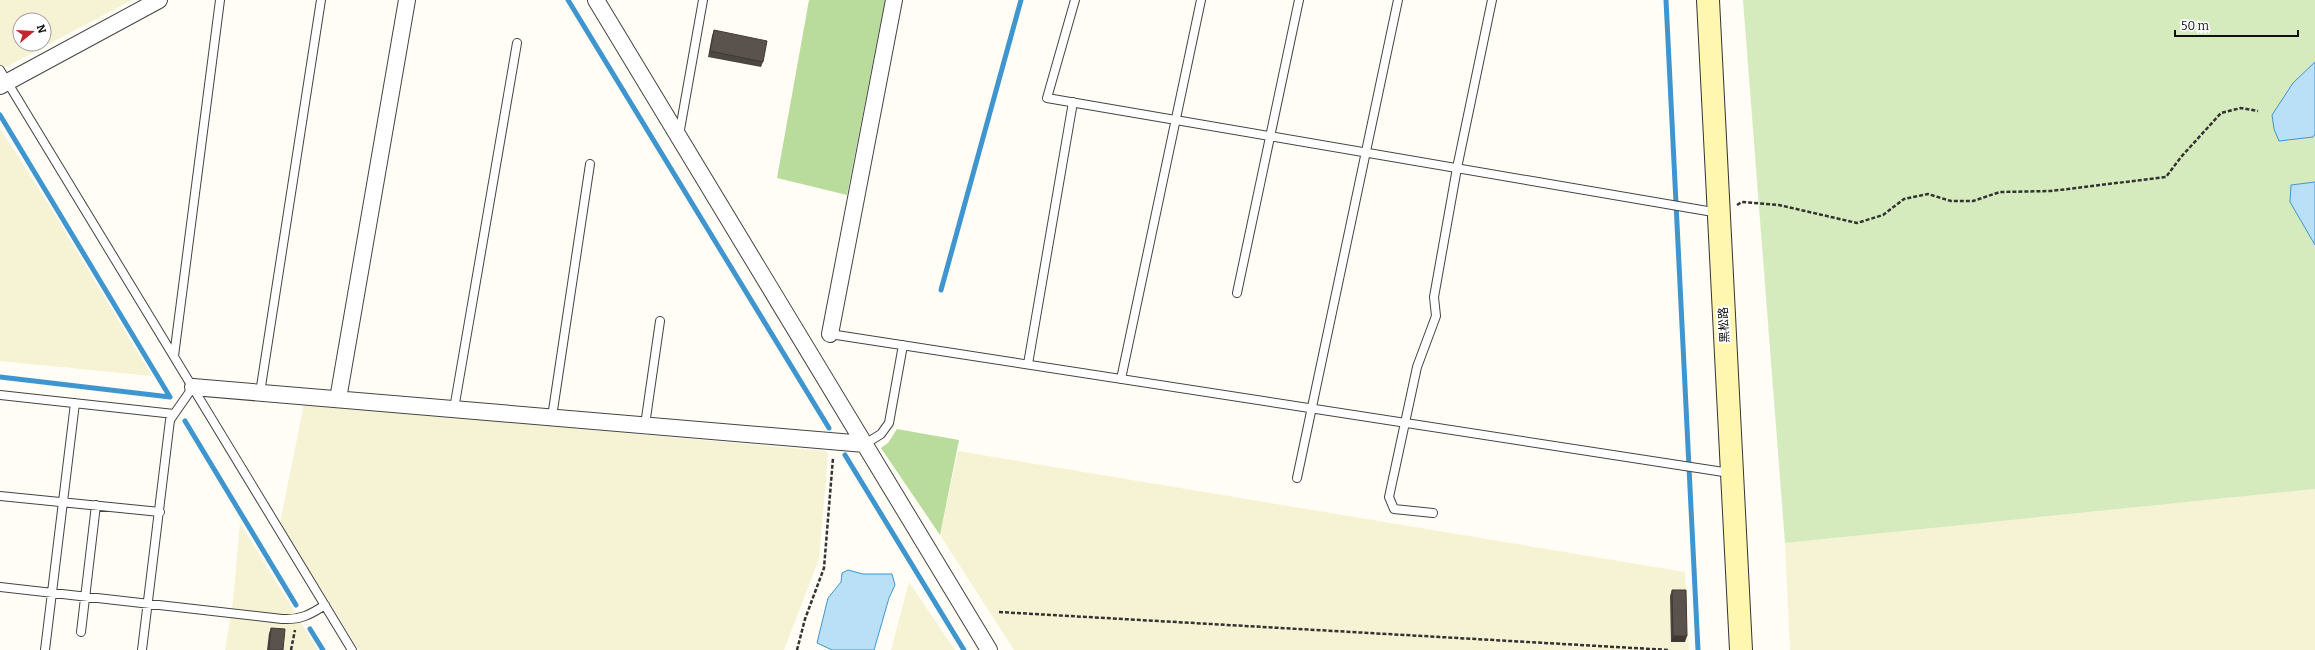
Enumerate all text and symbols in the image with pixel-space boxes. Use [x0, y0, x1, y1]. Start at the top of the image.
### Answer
north arrow [12, 12, 52, 52]
scale bar [2175, 12, 2298, 38]
text: 50 m [2181, 19, 2210, 33]
text: N [34, 23, 49, 36]
street label: 黑松路 [1716, 307, 1732, 343]

